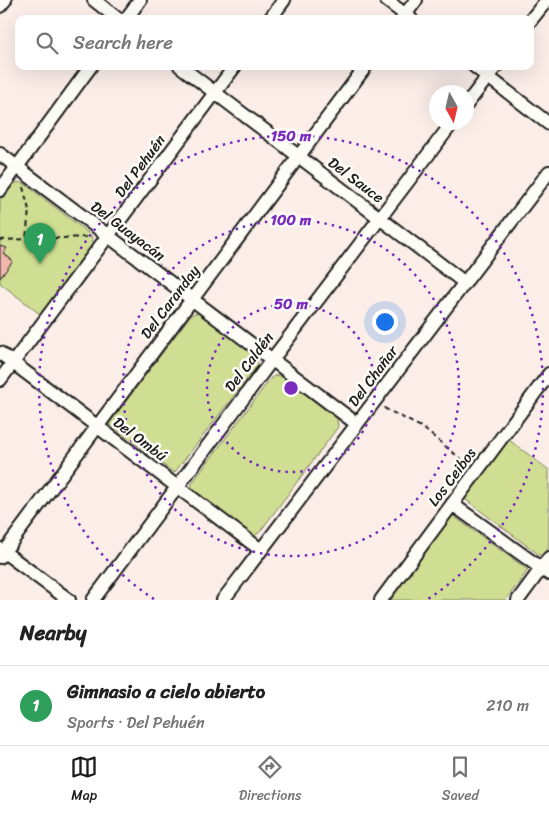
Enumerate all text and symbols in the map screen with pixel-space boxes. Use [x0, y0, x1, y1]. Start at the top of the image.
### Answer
search box [15, 15, 534, 70]
text: Search here [73, 26, 173, 59]
icon: search [33, 29, 61, 57]
north arrow [429, 85, 474, 130]
text: 150 m [271, 123, 312, 149]
street label: Del Pehuén [108, 129, 172, 203]
street label: Del Sauce [322, 150, 390, 210]
street label: Del Guayacán [85, 194, 171, 268]
text: 100 m [271, 207, 312, 233]
pin: 1 [24, 223, 56, 264]
street label: Del Caranday [133, 259, 207, 344]
text: 50 m [274, 291, 309, 317]
your location [372, 309, 398, 335]
street label: Del Caldén [218, 326, 280, 398]
street label: Del Chañar [341, 339, 405, 412]
centre of rings [282, 379, 300, 397]
street label: Del Ombú [107, 410, 173, 469]
street label: Los Ceibos [421, 441, 483, 512]
text: Nearby [20, 614, 86, 652]
text: Gimnasio a cielo abierto [67, 675, 265, 708]
text: 1 [33, 691, 39, 720]
text: 210 m [486, 691, 529, 720]
text: Sports · Del Pehuén [67, 708, 205, 737]
tab: Map [70, 753, 98, 808]
tab: Directions [239, 753, 301, 808]
tab: Saved [442, 753, 479, 808]

